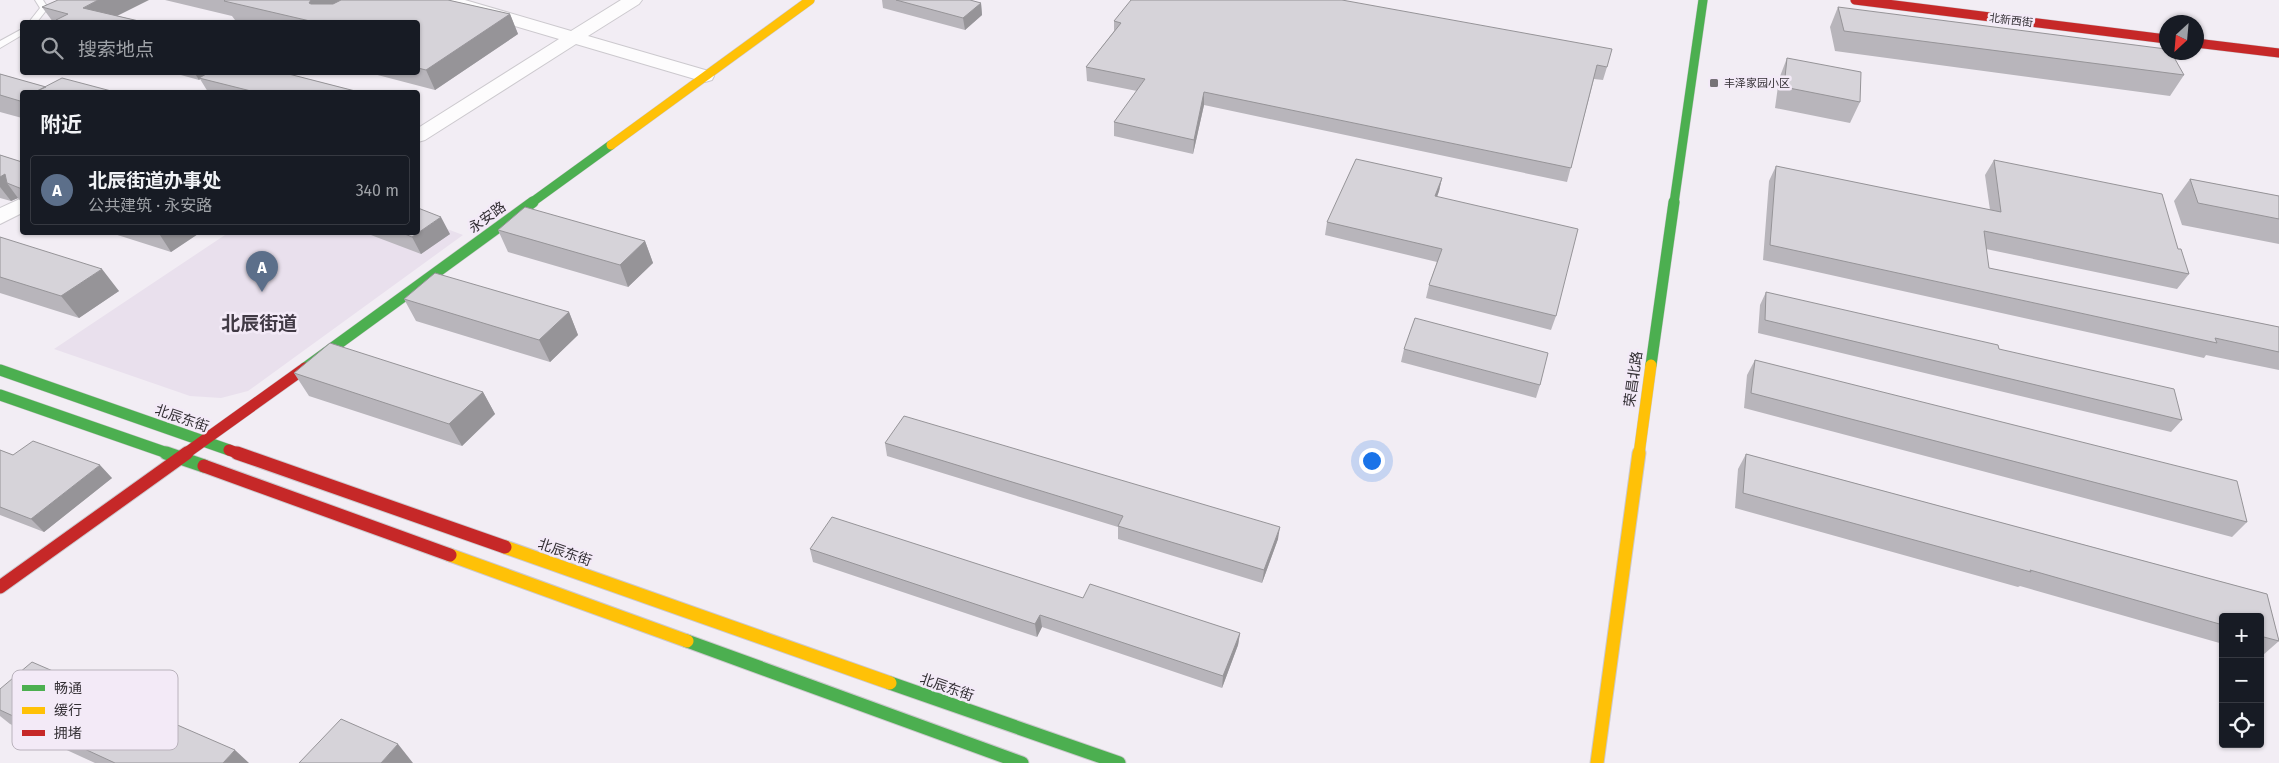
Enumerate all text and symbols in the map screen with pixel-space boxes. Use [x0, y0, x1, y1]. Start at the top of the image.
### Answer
street label: 北新西街 [1988, 11, 2034, 30]
north arrow [2159, 15, 2204, 60]
search box [20, 20, 420, 75]
icon: search [38, 34, 66, 62]
text: 搜索地点 [78, 38, 154, 61]
marker: 丰泽家园小区 [1708, 77, 1720, 89]
place label: 丰泽家园小区 [1724, 77, 1790, 90]
text: 附近 [40, 112, 82, 138]
text: 北辰街道办事处 [88, 169, 221, 192]
text: A [52, 181, 62, 200]
text: 340 m [356, 181, 399, 200]
text: 公共建筑 · 永安路 [88, 196, 212, 215]
street label: 永安路 [465, 198, 509, 237]
pin: A [246, 251, 278, 292]
district label: 北辰街道 [221, 312, 297, 335]
street label: 荣昌北路 [1621, 350, 1646, 408]
street label: 北辰东街 [153, 401, 211, 436]
your location [1359, 448, 1385, 474]
street label: 北辰东街 [536, 535, 594, 570]
map controls [2219, 613, 2264, 748]
button: + [2219, 613, 2264, 658]
button: − [2219, 658, 2264, 703]
legend [12, 670, 178, 750]
street label: 北辰东街 [918, 670, 976, 705]
text: 畅通 [54, 680, 82, 697]
text: 缓行 [54, 702, 82, 719]
button: locate [2219, 703, 2264, 748]
text: 拥堵 [54, 725, 82, 742]

